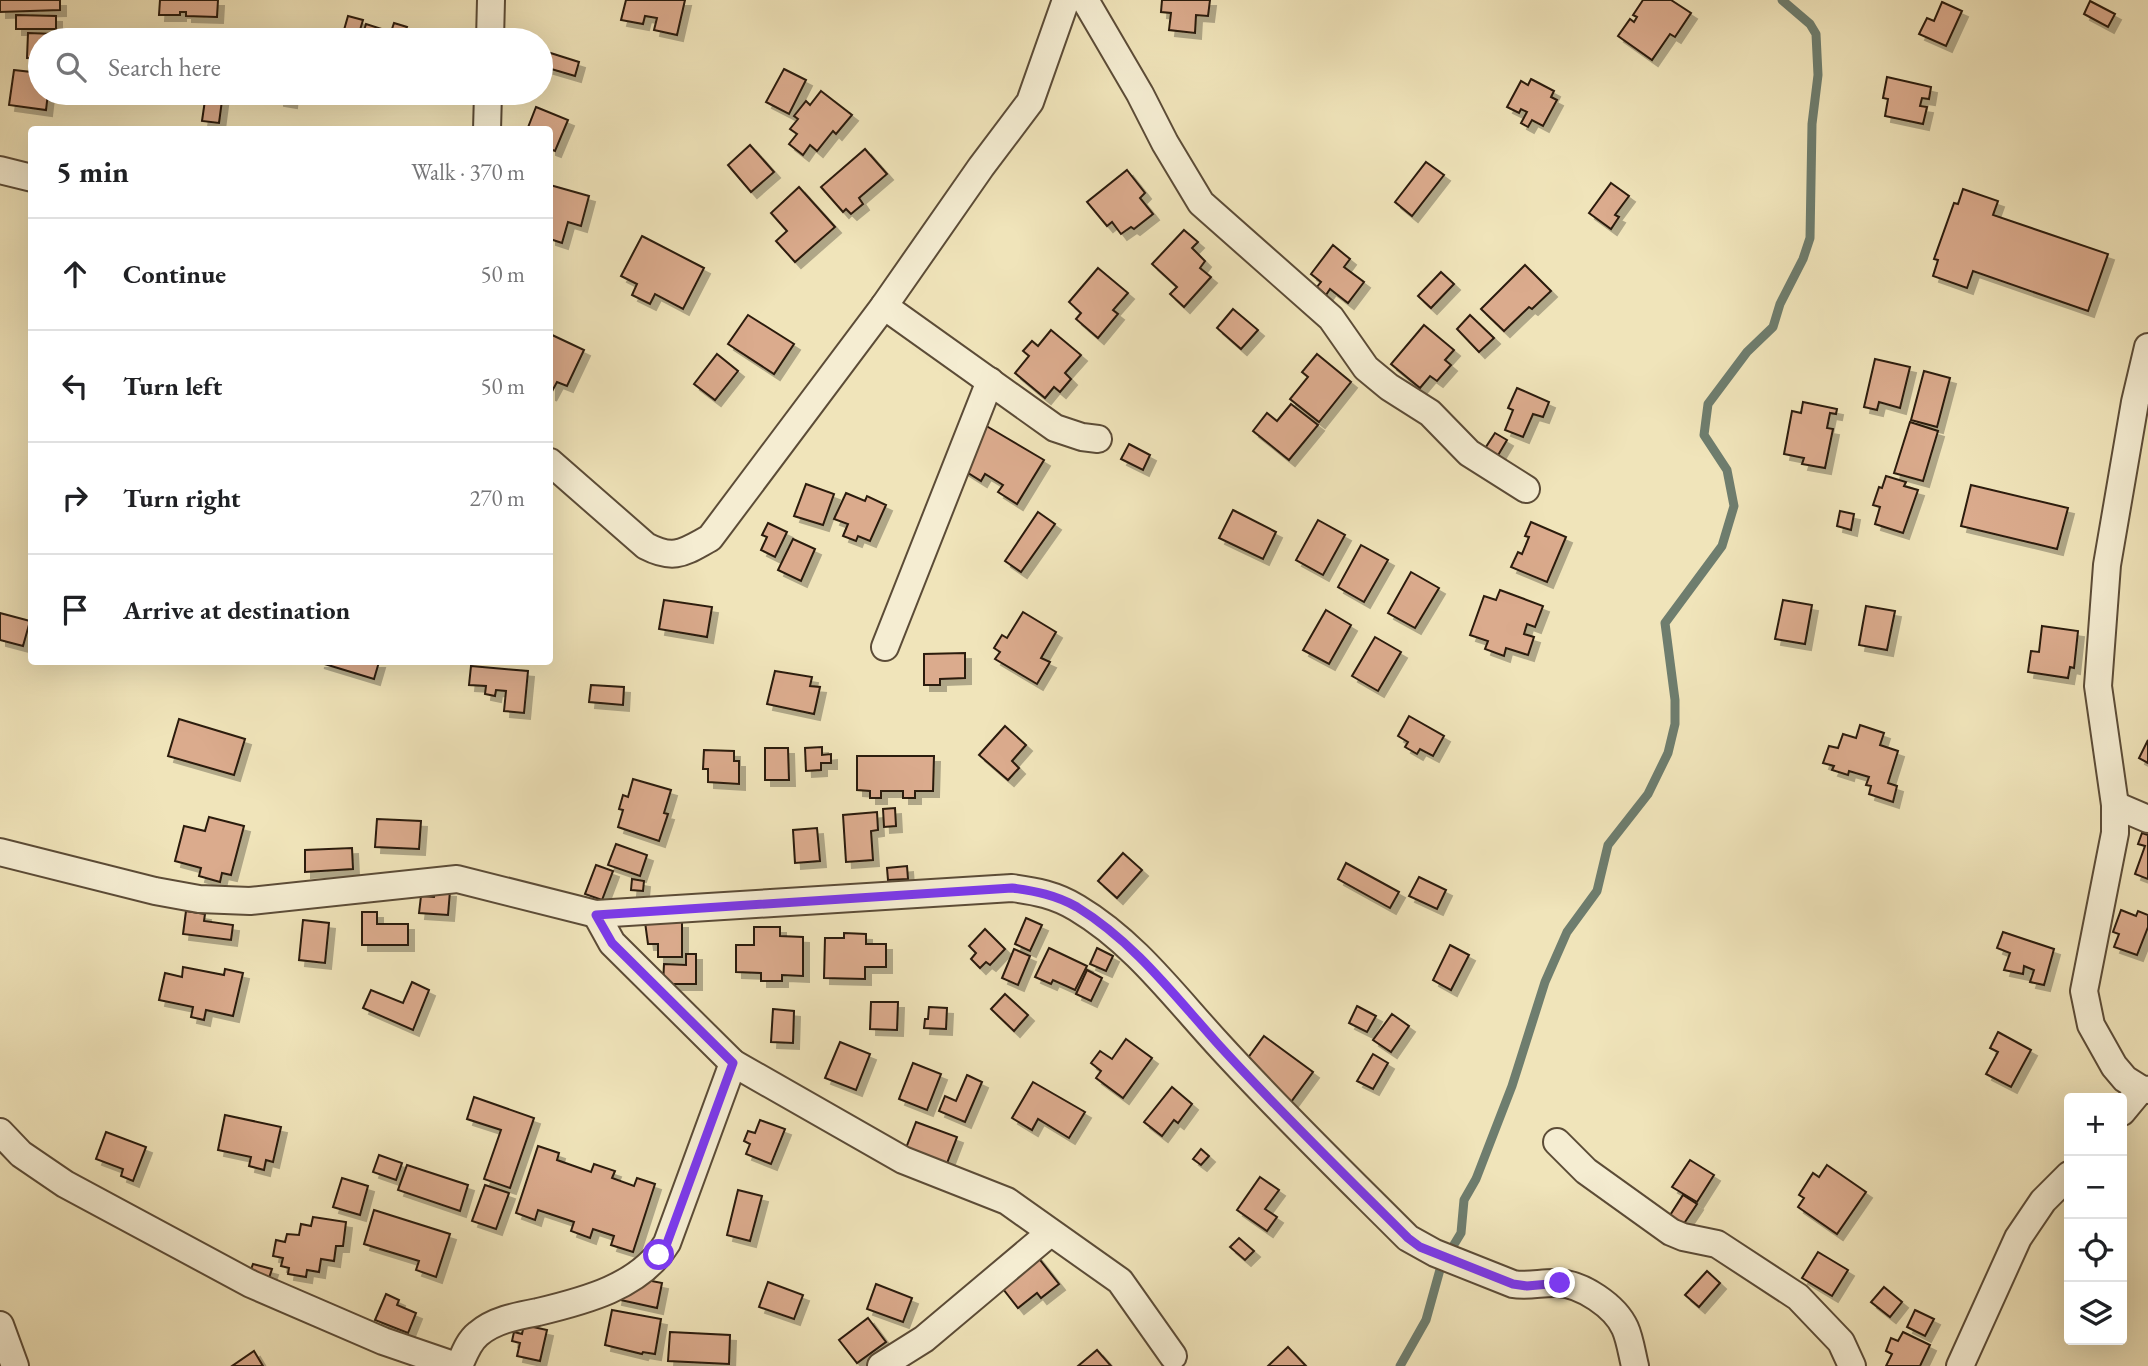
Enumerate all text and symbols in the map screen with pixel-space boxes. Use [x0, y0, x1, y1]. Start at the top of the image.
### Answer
search box [28, 28, 553, 105]
icon: search [52, 48, 90, 86]
text: Search here [108, 50, 221, 84]
text: 5 min [56, 152, 129, 191]
text: Walk · 370 m [411, 157, 525, 187]
icon: ahead [56, 255, 94, 293]
text: Continue [123, 257, 226, 291]
text: 50 m [480, 259, 525, 289]
icon: left [56, 367, 94, 405]
text: Turn left [123, 369, 222, 403]
text: 50 m [480, 371, 525, 401]
icon: right [56, 479, 94, 517]
text: Turn right [123, 481, 241, 515]
text: 270 m [469, 483, 525, 513]
icon: arrive [56, 591, 94, 629]
text: Arrive at destination [123, 593, 350, 627]
map controls [2064, 1093, 2127, 1345]
button: + [2064, 1093, 2127, 1156]
button: − [2064, 1156, 2127, 1219]
button: locate [2064, 1219, 2127, 1282]
route start [643, 1239, 674, 1270]
route end [1544, 1267, 1575, 1298]
button: layers [2064, 1282, 2127, 1345]

